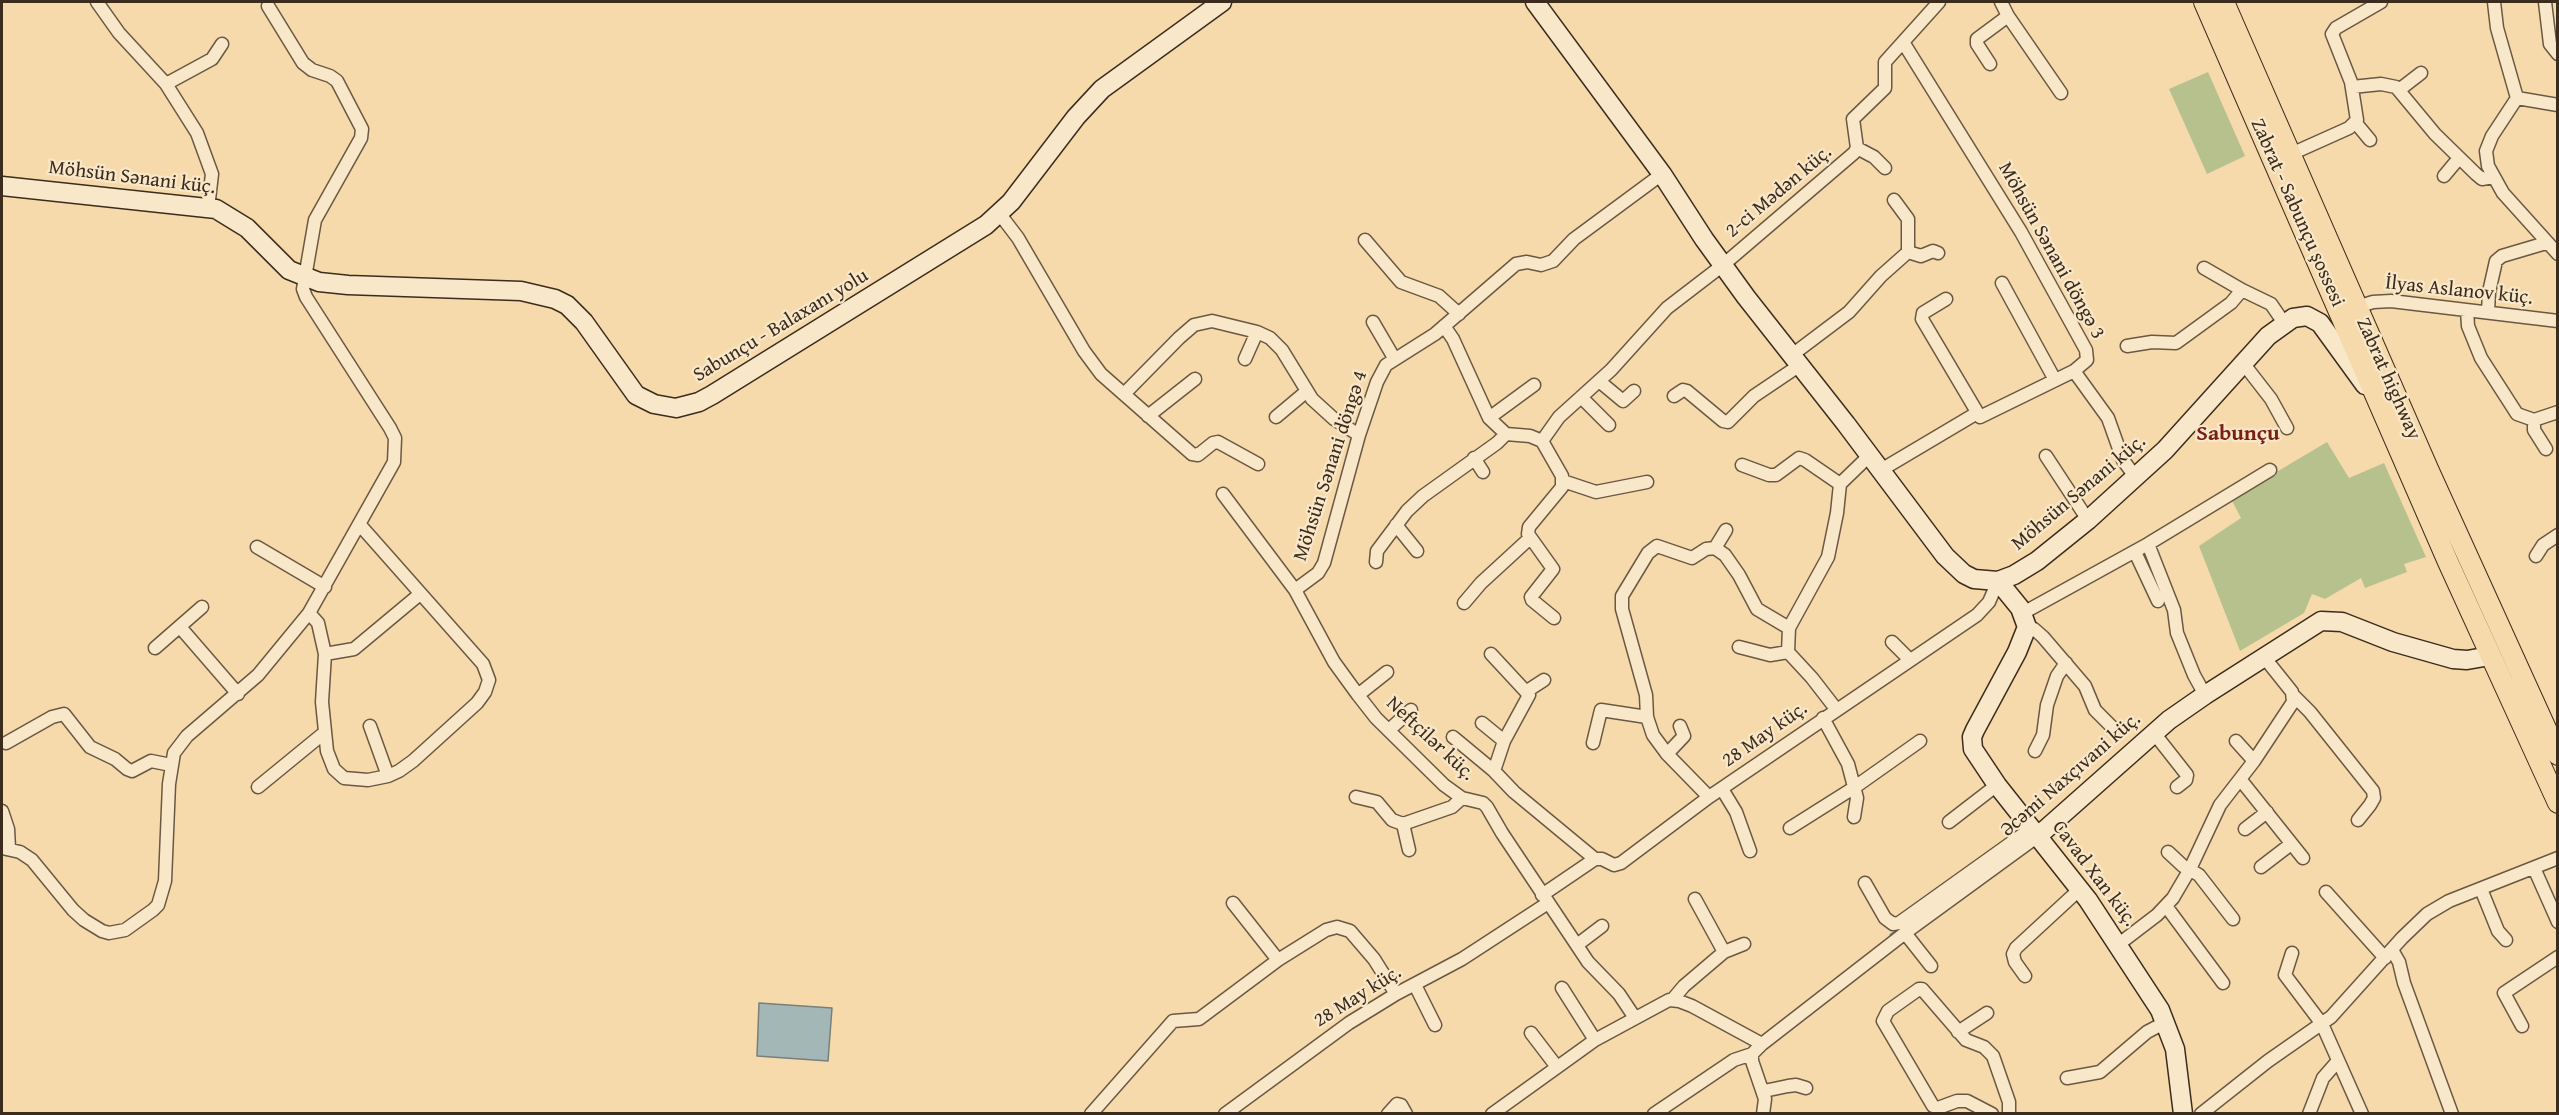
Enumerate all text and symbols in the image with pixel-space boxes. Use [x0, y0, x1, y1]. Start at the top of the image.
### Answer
street label: Zabrat - Sabunçu şossesi [2245, 115, 2349, 311]
street label: 2-ci Mədən küç. [1721, 141, 1837, 243]
street label: Möhsün Sənani küç. [47, 156, 217, 200]
street label: Möhsün Sənani döngə 3 [1992, 158, 2110, 344]
street label: Sabunçu - Balaxanı yolu [689, 264, 873, 388]
street label: İlyas Aslanov küç. [2384, 271, 2534, 311]
street label: Zabrat highway [2350, 314, 2426, 444]
street label: Möhsün Sənani döngə 4 [1289, 368, 1373, 564]
district label: Sabunçu [2196, 421, 2280, 447]
street label: Möhsün Sənani küç. [2007, 430, 2151, 556]
street label: Neftçilər küç. [1381, 692, 1479, 786]
street label: 28 May küç. [1718, 697, 1812, 773]
street label: Əcəmi Naxçıvani küç. [1996, 708, 2146, 842]
street label: Cavad Xan küç. [2046, 816, 2142, 932]
street label: 28 May küç. [1310, 961, 1406, 1033]

